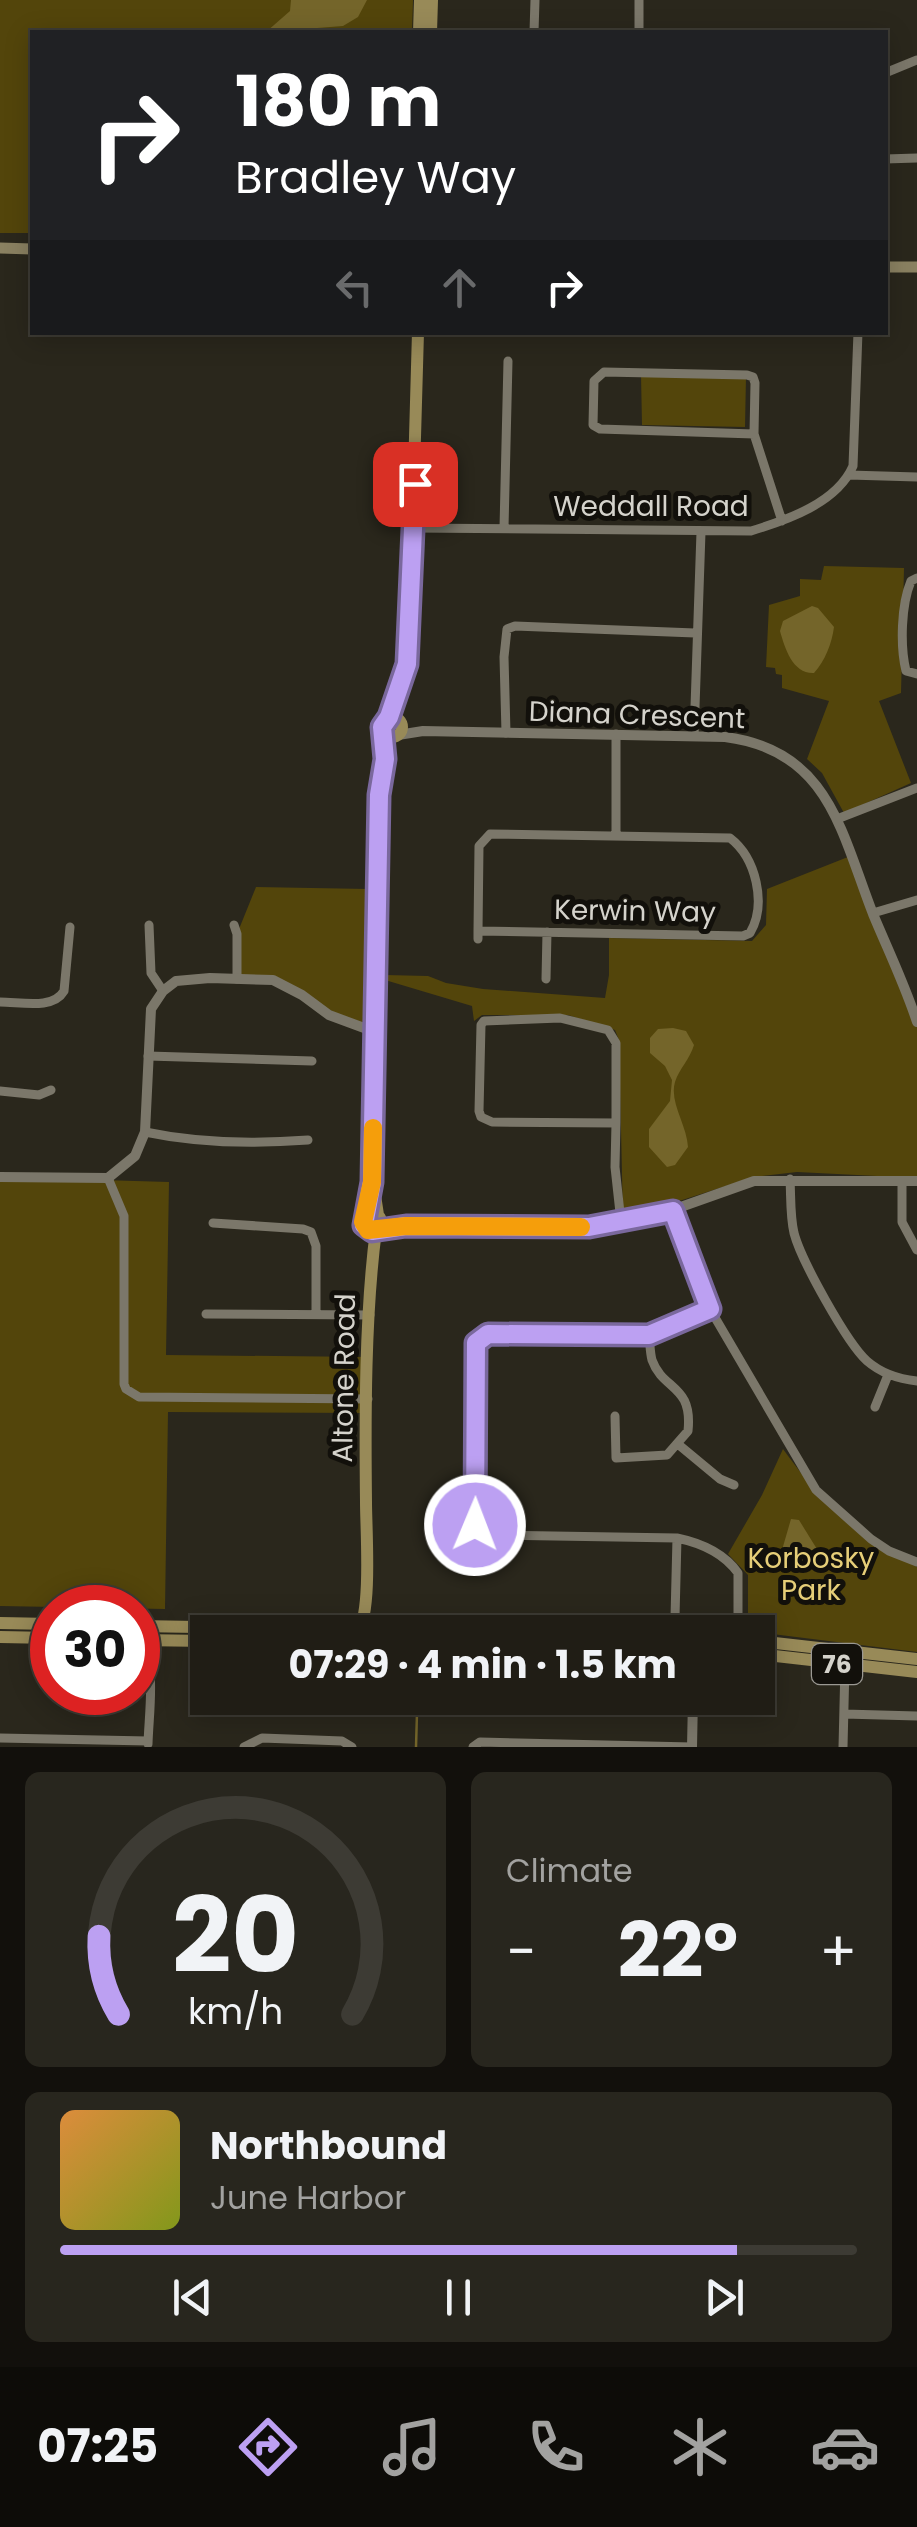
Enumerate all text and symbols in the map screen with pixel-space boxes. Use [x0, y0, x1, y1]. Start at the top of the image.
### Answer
text: 180 m [235, 52, 441, 151]
icon: right [70, 70, 200, 200]
text: Bradley Way [235, 146, 516, 209]
icon: left [327, 260, 382, 315]
icon: ahead [432, 260, 487, 315]
icon: right [537, 260, 592, 315]
pin [373, 442, 458, 527]
icon: arrive [388, 457, 443, 512]
street label: Weddall Road [553, 487, 749, 526]
street label: Diana Crescent [528, 692, 746, 738]
street label: Kerwin Way [554, 890, 716, 932]
street label: Altone Road [323, 1293, 365, 1463]
position arrow [423, 1473, 527, 1577]
park label: Korbosky Park [748, 1539, 875, 1610]
speed limit sign: 30 [30, 1585, 160, 1715]
text: 07:29 · 4 min · 1.5 km [288, 1638, 677, 1691]
road number: 76 [812, 1644, 862, 1684]
text: Climate [506, 1848, 633, 1893]
text: 20 [172, 1863, 299, 2008]
text: 22° [618, 1898, 738, 2003]
text: − [506, 1913, 536, 1990]
text: + [819, 1913, 857, 1990]
text: km/h [188, 1986, 283, 2037]
text: Northbound [210, 2119, 447, 2172]
text: June Harbor [210, 2175, 406, 2220]
icon: previous [165, 2270, 220, 2325]
icon: pause [431, 2270, 486, 2325]
icon: next [697, 2270, 752, 2325]
icon: directions [233, 2412, 303, 2482]
icon: music [377, 2412, 447, 2482]
icon: phone [521, 2412, 591, 2482]
icon: climate [665, 2412, 735, 2482]
icon: car [810, 2412, 880, 2482]
text: 07:25 [37, 2415, 158, 2478]

